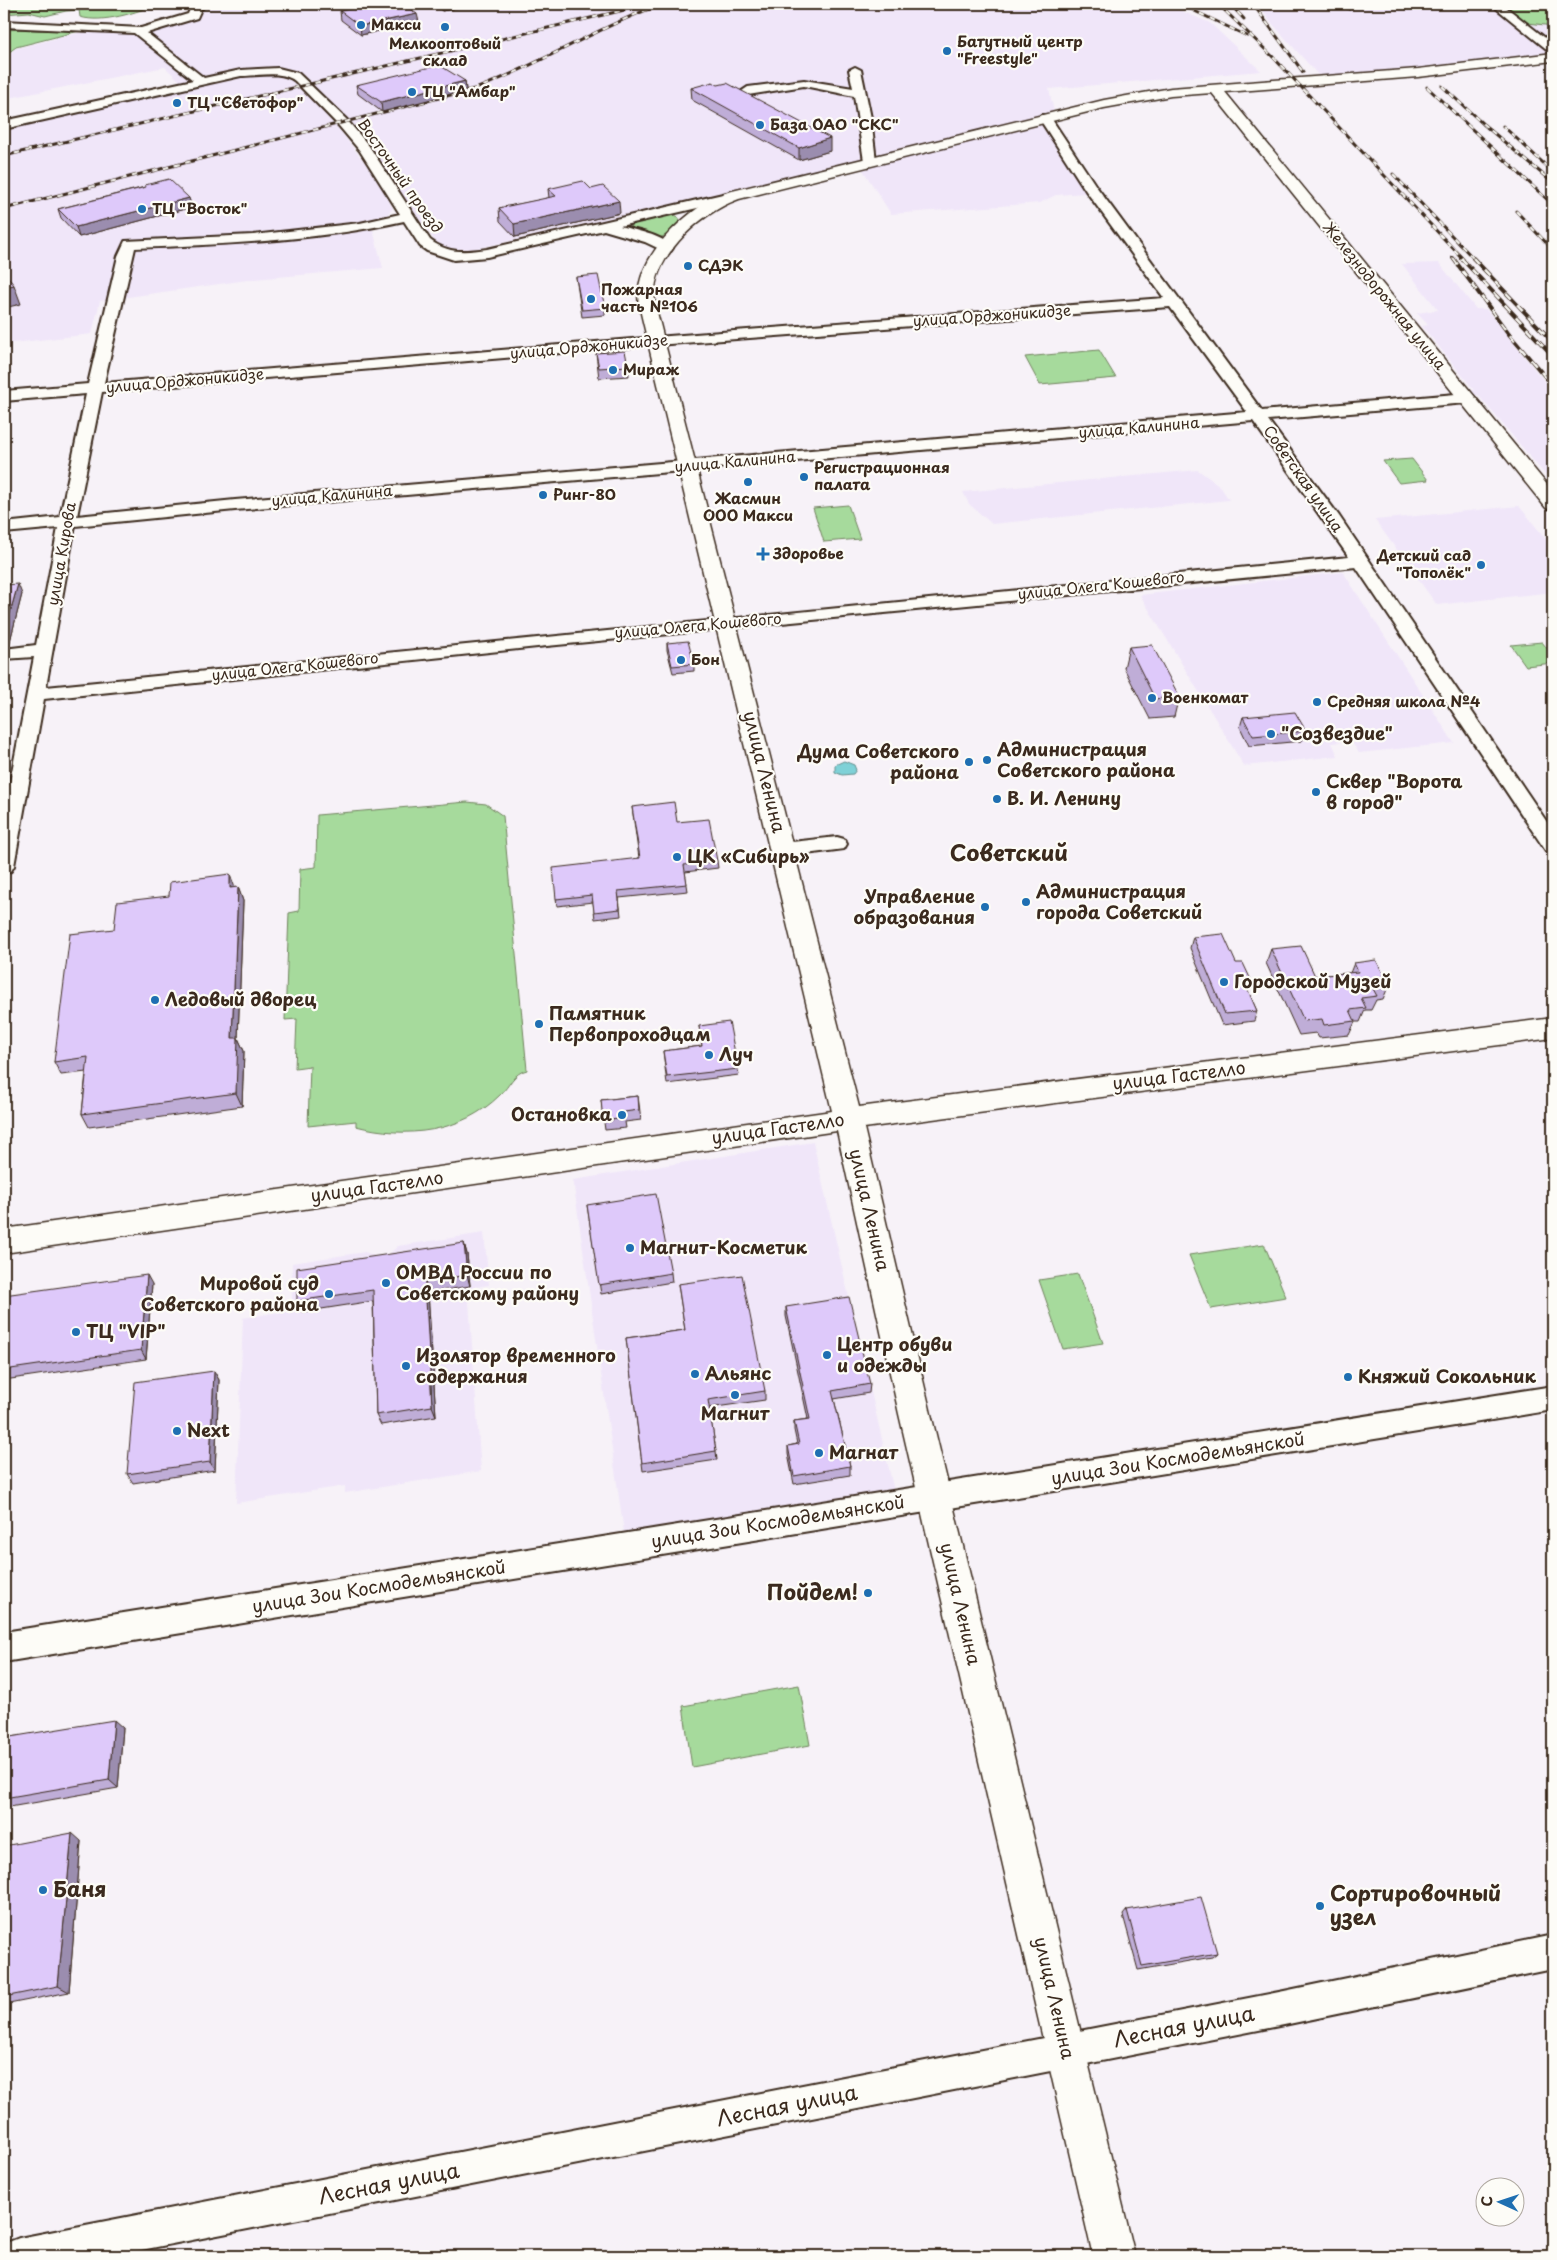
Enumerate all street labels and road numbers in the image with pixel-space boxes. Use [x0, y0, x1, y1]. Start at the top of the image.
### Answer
street label: Восточный проезд [353, 113, 449, 237]
street label: Железнодорожная улица [1318, 216, 1453, 375]
street label: улица Орджоникидзе [912, 298, 1072, 331]
street label: улица Орджоникидзе [509, 327, 669, 364]
street label: улица Орджоникидзе [105, 361, 265, 398]
street label: улица Калинина [1077, 410, 1201, 443]
street label: Советская улица [1259, 420, 1350, 537]
street label: улица Калинина [673, 444, 797, 477]
street label: улица Калинина [270, 478, 394, 511]
street label: улица Кирова [40, 500, 81, 607]
street label: улица Олега Кошевого [1016, 564, 1185, 605]
street label: улица Олега Кошевого [613, 606, 782, 643]
street label: улица Олега Кошевого [210, 645, 379, 686]
street label: улица Ленина [737, 708, 794, 836]
street label: улица Гастелло [1111, 1053, 1247, 1096]
street label: улица Гастелло [710, 1105, 846, 1150]
street label: улица Ленина [843, 1146, 898, 1274]
street label: улица Гастелло [309, 1163, 445, 1208]
street label: улица Зои Космодемьянской [1049, 1424, 1307, 1491]
street label: улица Зои Космодемьянской [649, 1487, 907, 1554]
street label: улица Ленина [934, 1540, 989, 1668]
street label: улица Зои Космодемьянской [250, 1552, 508, 1619]
street label: улица Ленина [1028, 1934, 1083, 2062]
street label: Лесная улица [1110, 1996, 1258, 2054]
street label: Лесная улица [713, 2075, 861, 2133]
street label: Лесная улица [315, 2153, 463, 2211]

